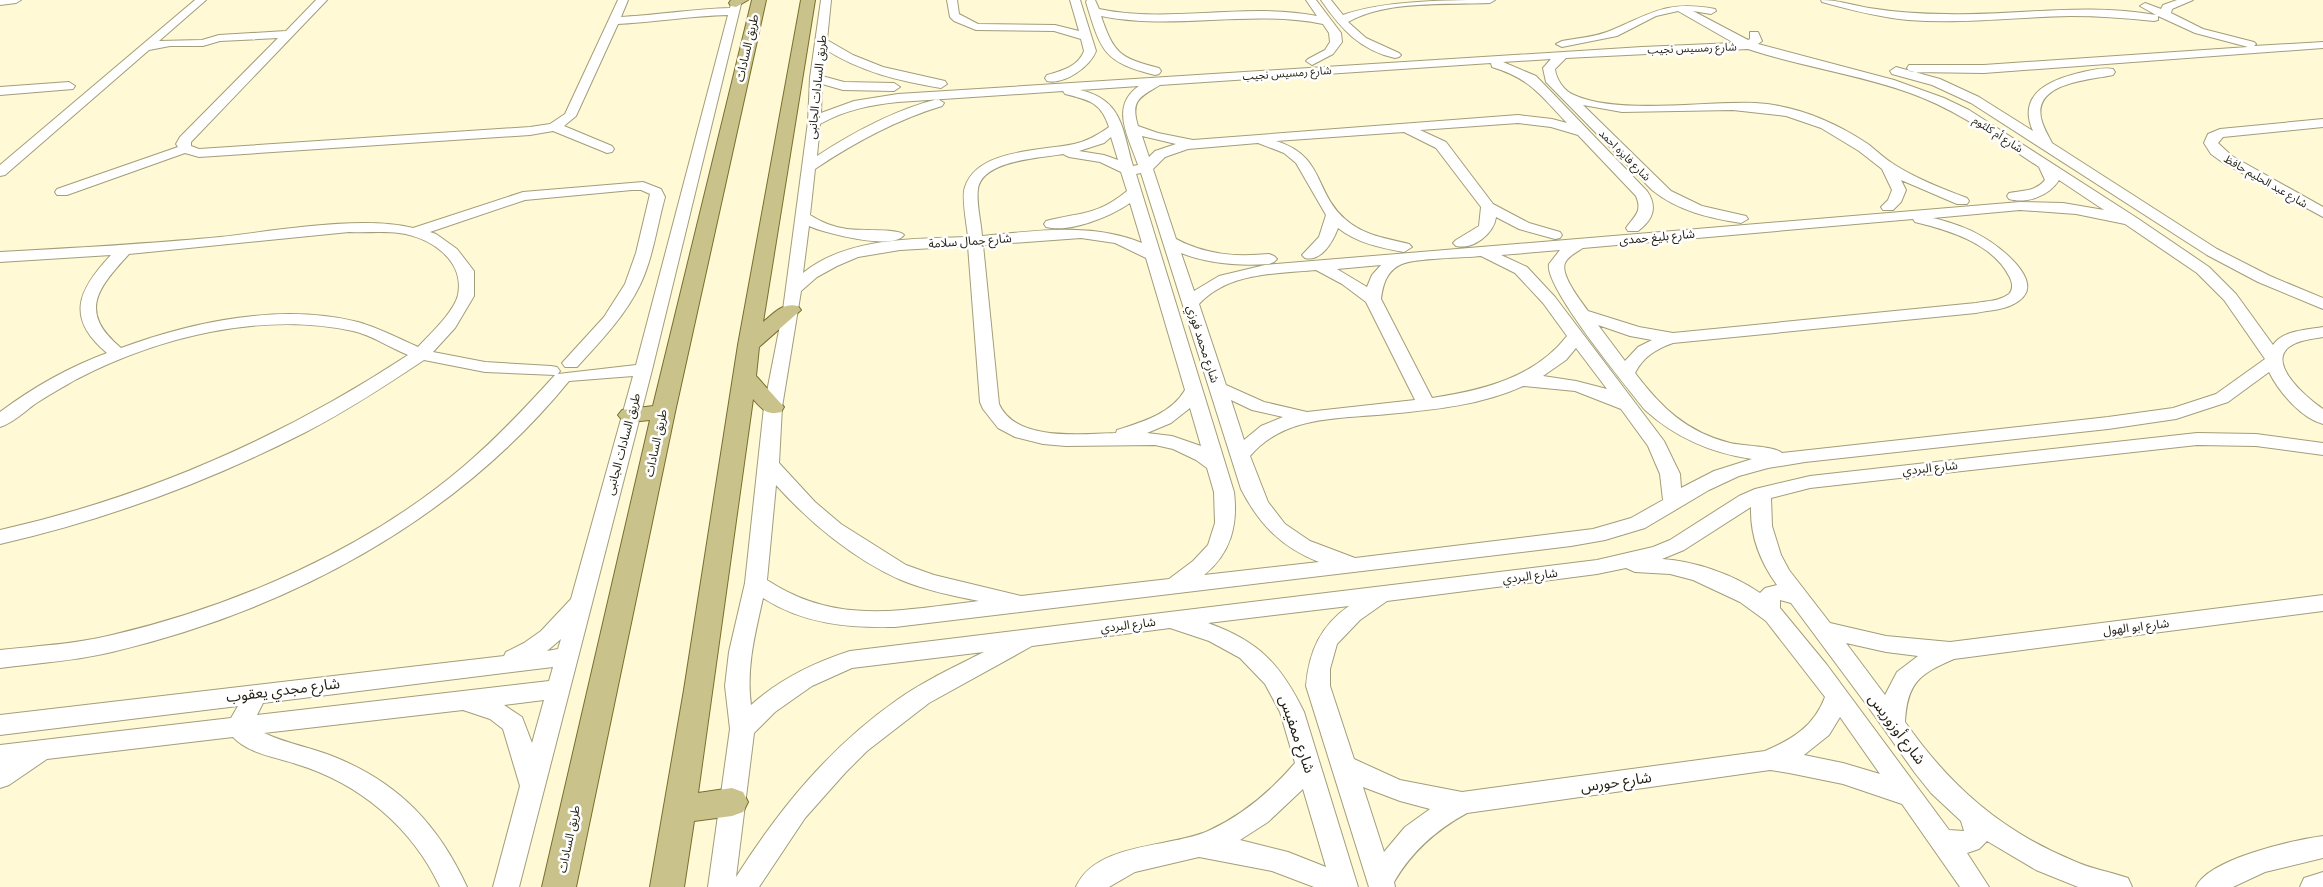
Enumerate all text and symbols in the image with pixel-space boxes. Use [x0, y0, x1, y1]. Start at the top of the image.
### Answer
street label: طريق السادات [732, 13, 763, 83]
street label: طريق السادات الجانبى [805, 34, 830, 140]
street label: شارع رمسيس نجيب [1647, 40, 1737, 58]
street label: شارع رمسيس نجيب [1242, 64, 1333, 84]
street label: شارع أم كلثوم [1970, 113, 2026, 156]
street label: شارع فايزه احمد [1595, 127, 1653, 185]
street label: شارع عبد الحليم حافظ [2221, 152, 2310, 212]
street label: شارع بليغ حمدى [1618, 227, 1696, 249]
street label: شارع جمال سلامة [928, 231, 1012, 253]
street label: شارع محمد فوزي [1181, 303, 1222, 385]
street label: طريق السادات الجانبى [603, 392, 644, 497]
street label: طريق السادات [642, 408, 671, 478]
street label: شارع البردي [1902, 458, 1959, 481]
street label: شارع البردي [1502, 566, 1559, 589]
street label: شارع البردي [1100, 615, 1157, 638]
street label: شارع ابو الهول [2102, 616, 2170, 640]
street label: شارع مجدي يعقوب [225, 674, 342, 709]
street label: شارع أوزوريس [1862, 690, 1930, 770]
street label: شارع ممفيس [1272, 693, 1319, 777]
street label: شارع حورس [1579, 768, 1653, 799]
street label: طريق السادات [555, 804, 584, 874]

